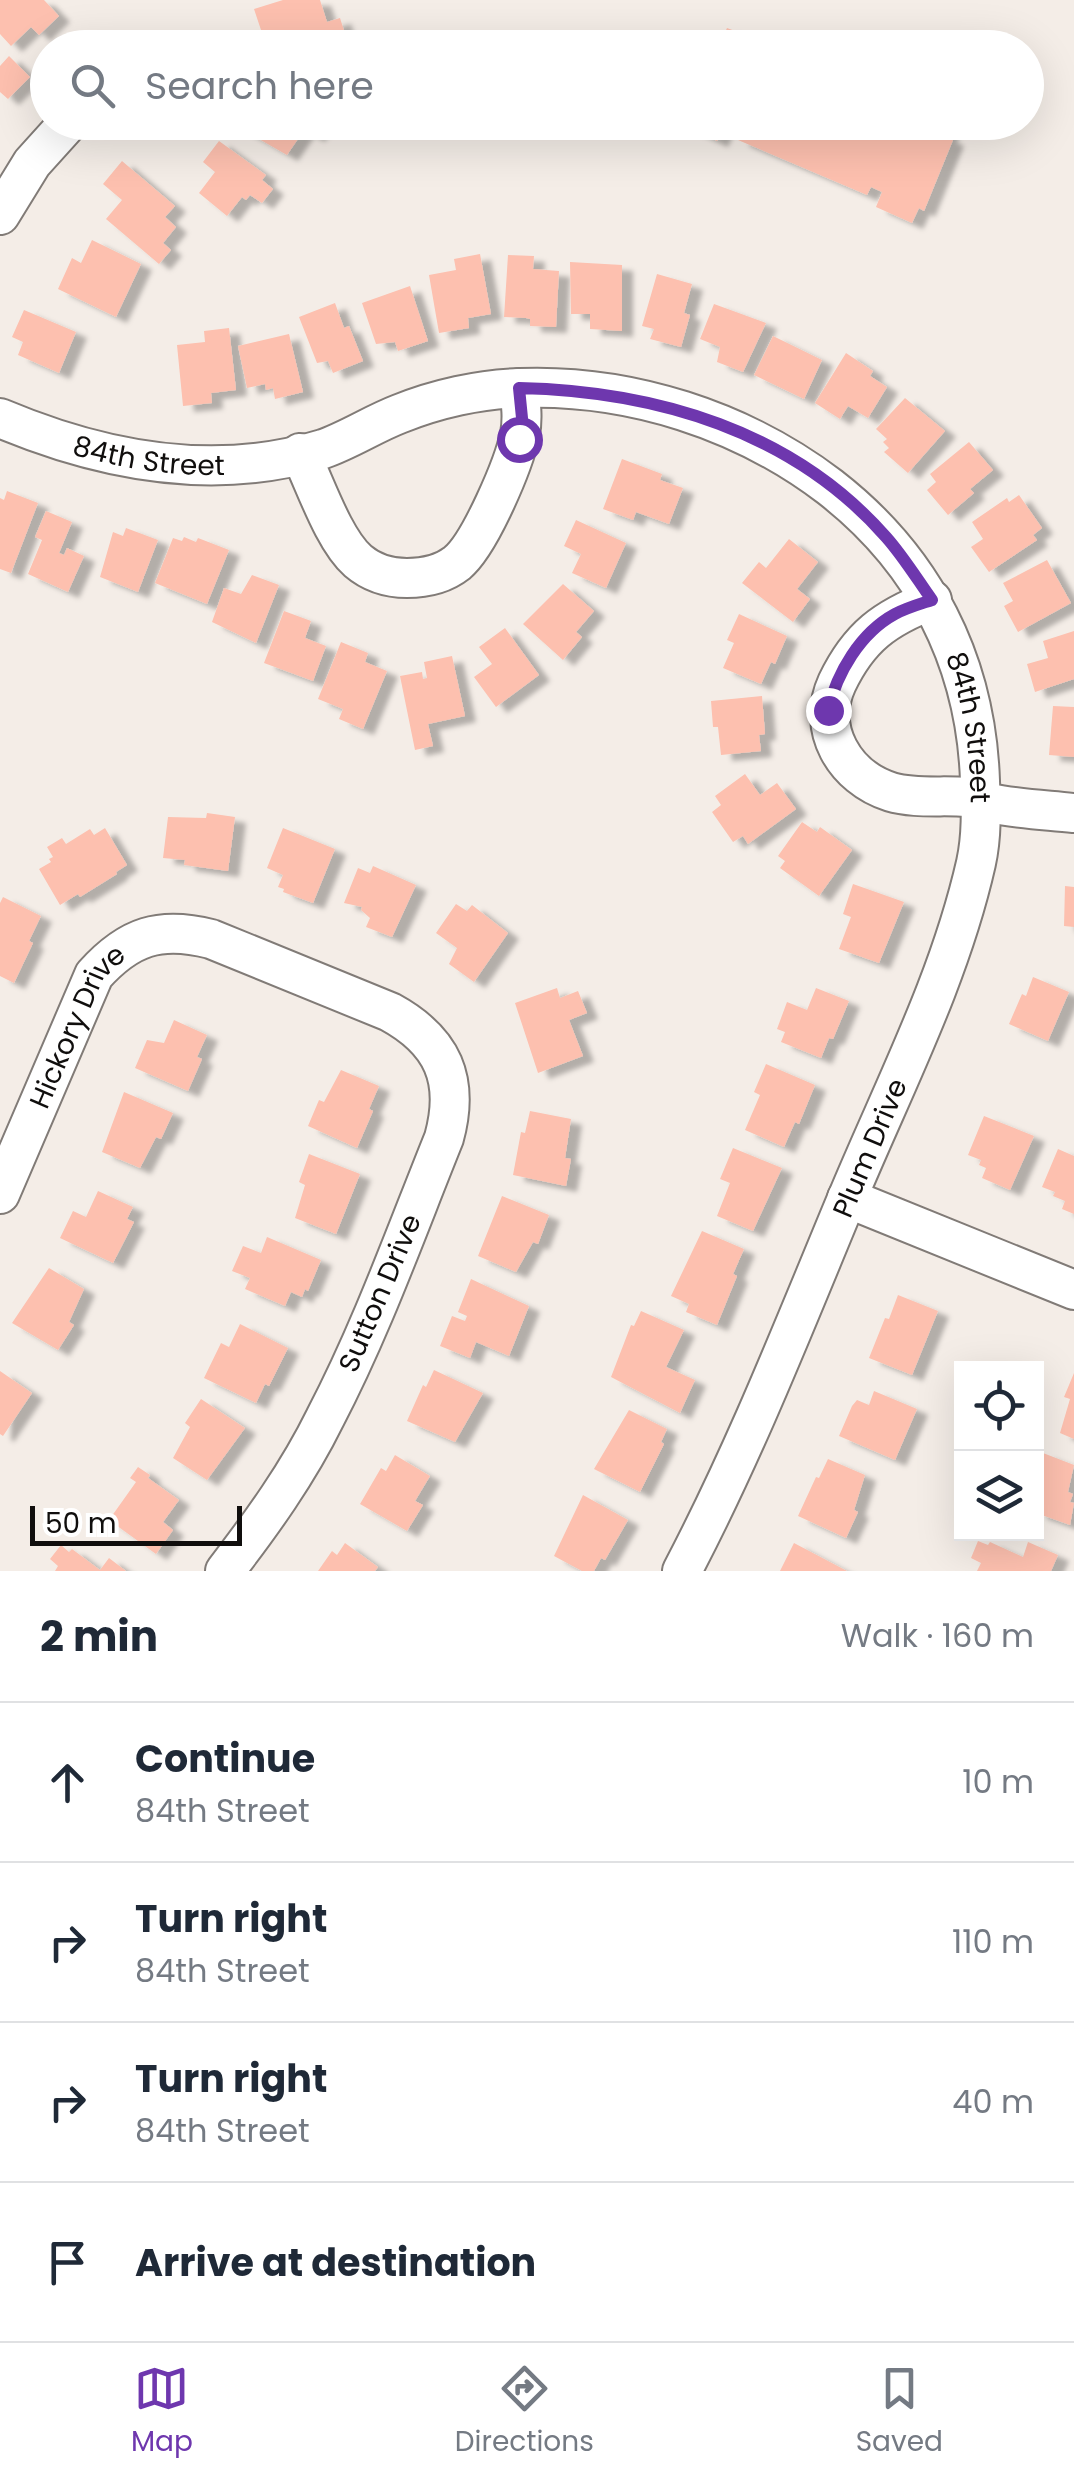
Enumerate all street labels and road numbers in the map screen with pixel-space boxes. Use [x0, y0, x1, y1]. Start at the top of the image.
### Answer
street label: 84th Street [69, 426, 225, 485]
street label: 84th Street [937, 647, 1000, 803]
street label: Hickory Drive [20, 935, 133, 1114]
street label: Plum Drive [823, 1072, 917, 1224]
street label: Sutton Drive [329, 1208, 431, 1378]

